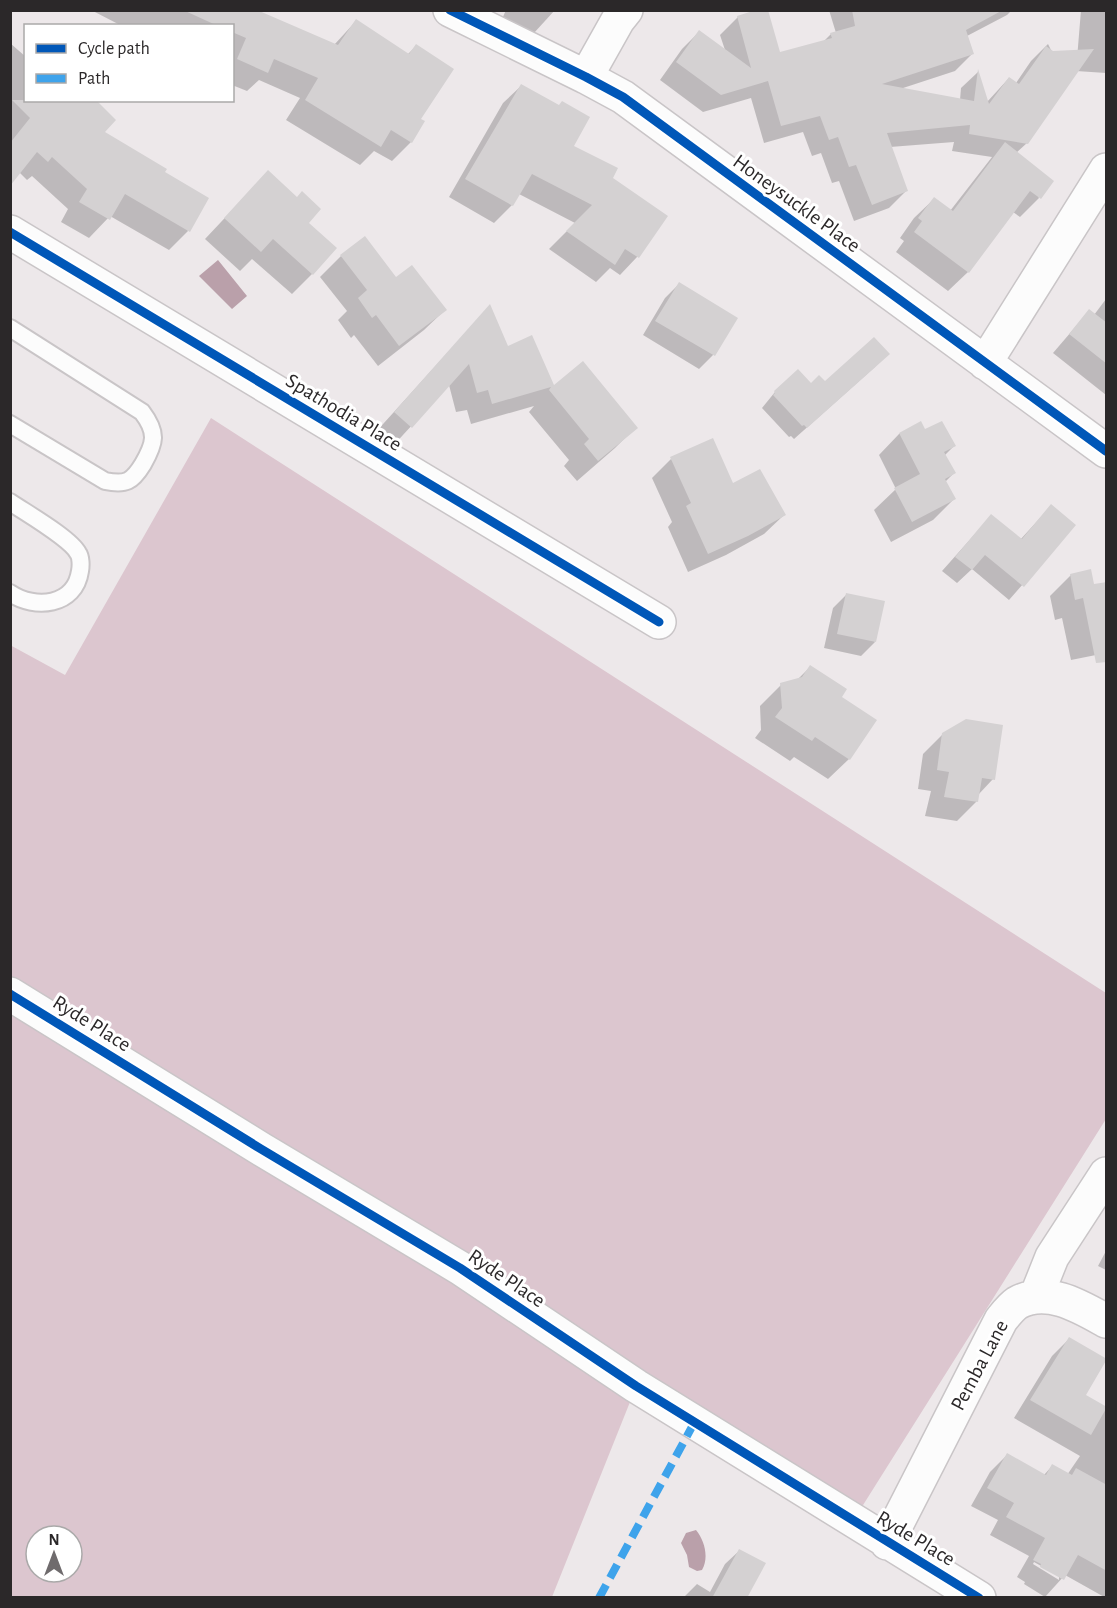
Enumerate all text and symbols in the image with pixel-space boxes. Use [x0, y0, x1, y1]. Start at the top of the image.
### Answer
legend [24, 24, 234, 102]
text: Cycle path [78, 40, 150, 58]
text: Path [78, 70, 110, 88]
street label: Honeysuckle Place [729, 150, 864, 256]
street label: Spathodia Place [282, 370, 405, 455]
street label: Ryde Place [49, 991, 134, 1056]
street label: Ryde Place [465, 1245, 549, 1312]
street label: Pemba Lane [947, 1316, 1012, 1414]
street label: Ryde Place [873, 1507, 959, 1570]
north arrow [24, 1524, 84, 1584]
text: N [48, 1532, 60, 1548]

